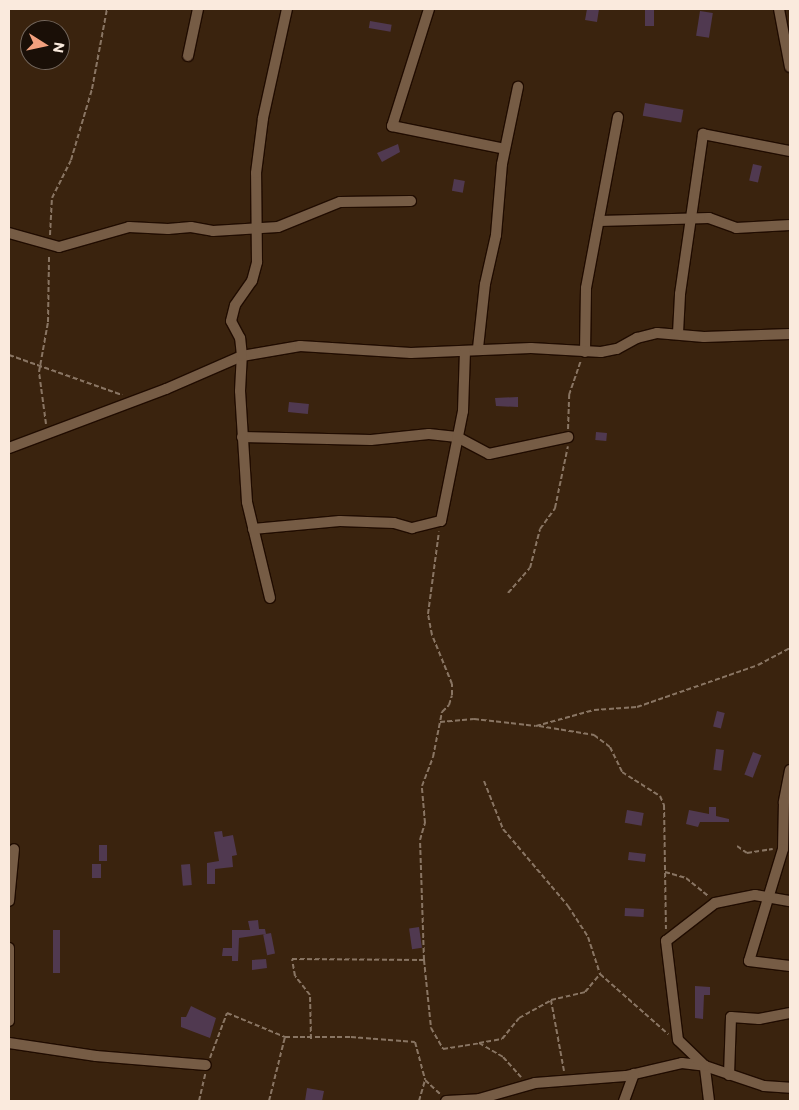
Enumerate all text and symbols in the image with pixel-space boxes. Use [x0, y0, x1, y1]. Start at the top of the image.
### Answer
north arrow [20, 20, 70, 70]
text: N [50, 41, 69, 54]

